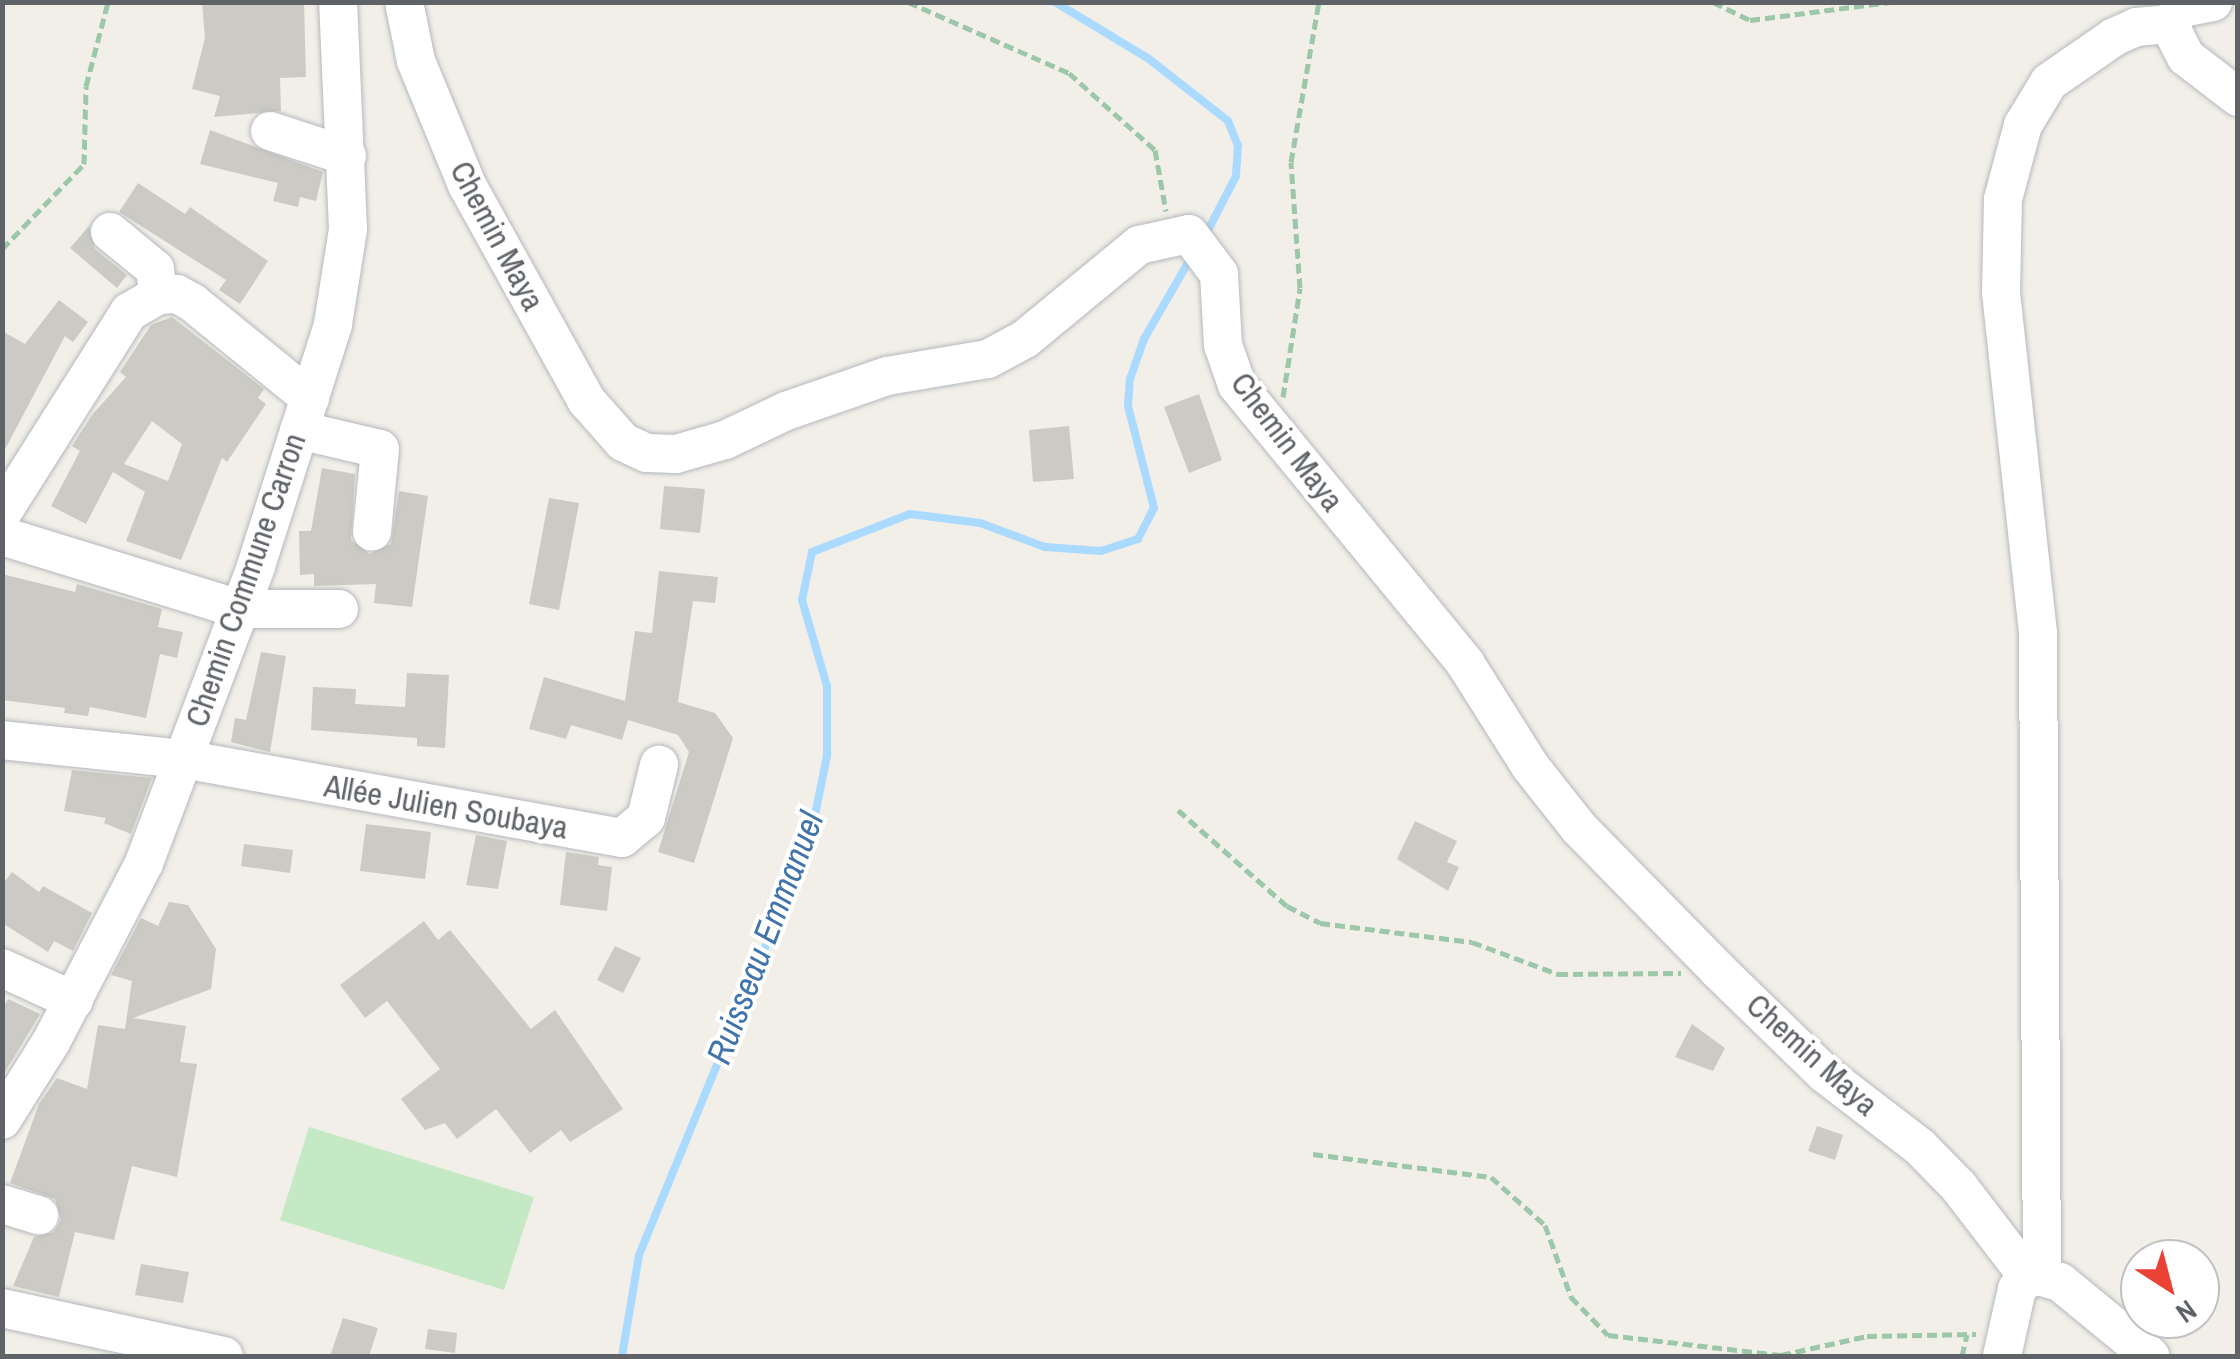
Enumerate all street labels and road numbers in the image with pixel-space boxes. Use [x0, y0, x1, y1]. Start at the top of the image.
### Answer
street label: Chemin Maya [442, 155, 552, 317]
street label: Chemin Maya [1223, 365, 1351, 519]
street label: Chemin Commune Carron [178, 428, 314, 732]
street label: Allée Julien Soubaya [321, 767, 571, 847]
street label: Chemin Maya [1738, 986, 1886, 1124]

